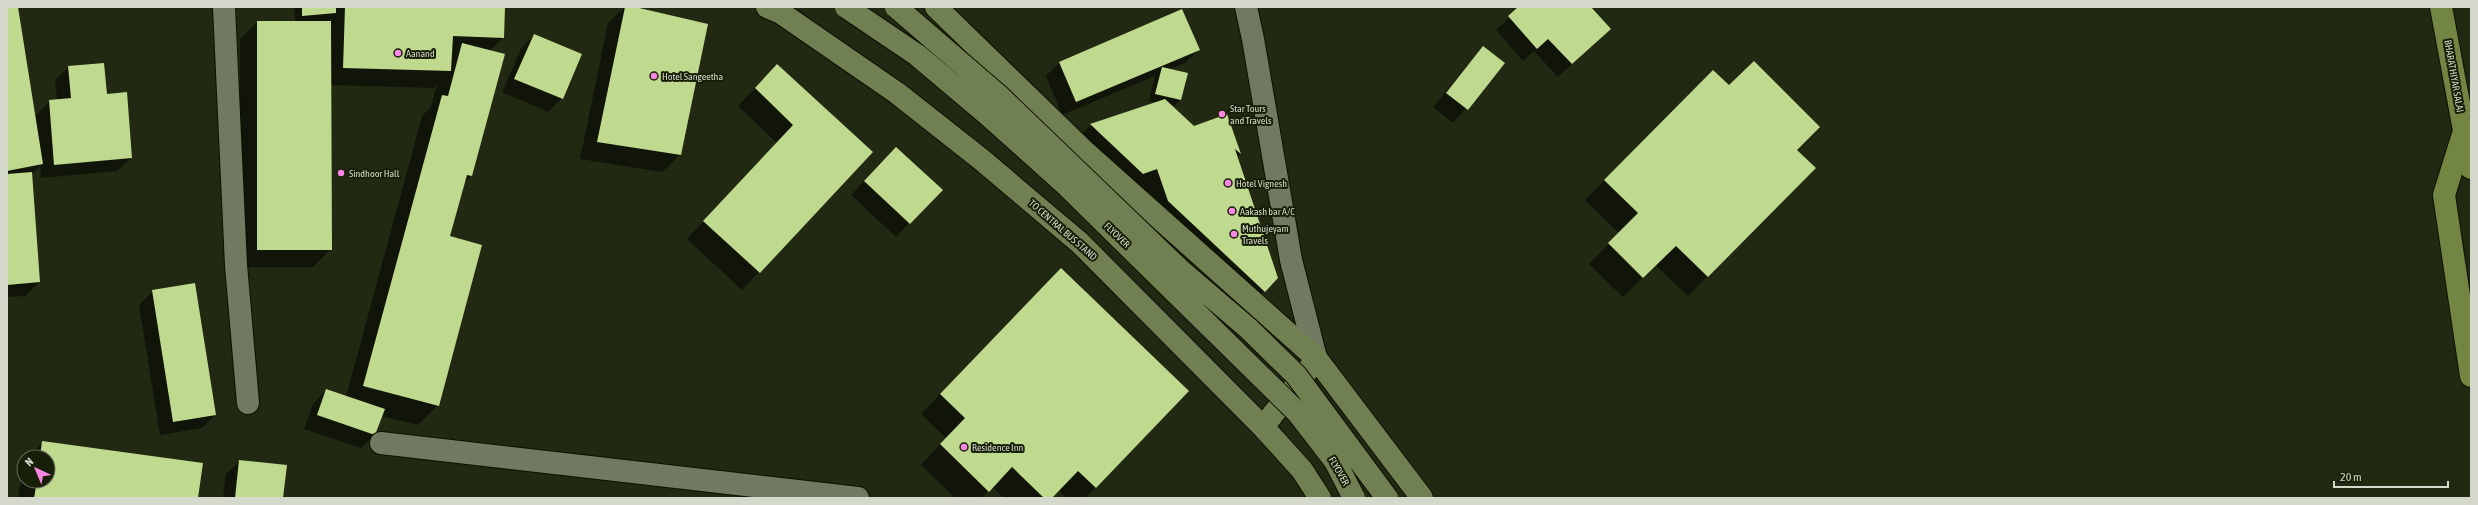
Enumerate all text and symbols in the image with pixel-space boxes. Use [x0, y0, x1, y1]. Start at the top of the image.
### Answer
street label: BHARATHIYAR SALAI [2442, 39, 2466, 113]
marker: Aanand [393, 48, 403, 58]
place label: Aanand [406, 48, 435, 59]
marker: Hotel Sangeetha [649, 71, 659, 81]
place label: Hotel Sangeetha [662, 71, 723, 82]
place label: Star Tours and Travels [1230, 103, 1272, 126]
marker: Star Tours and Travels [1217, 109, 1227, 119]
marker: Sindhoor Hall [336, 168, 346, 178]
place label: Sindhoor Hall [349, 168, 400, 179]
marker: Hotel Vignesh [1223, 178, 1233, 188]
place label: Hotel Vignesh [1236, 178, 1287, 189]
street label: TO CENTRAL BUS STAND [1027, 198, 1100, 263]
marker: Aakash bar A/C [1227, 206, 1237, 216]
place label: Aakash bar A/C [1240, 206, 1295, 217]
street label: FLYOVER [1102, 220, 1132, 250]
place label: Muthujeyam Travels [1242, 223, 1289, 246]
marker: Muthujeyam Travels [1229, 229, 1239, 239]
marker: Residence Inn [959, 442, 969, 452]
place label: Residence Inn [972, 442, 1024, 453]
north arrow [16, 449, 56, 489]
text: N [23, 455, 36, 468]
street label: FLYOVER [1326, 455, 1352, 487]
scale bar [2334, 463, 2448, 489]
text: 20 m [2340, 470, 2362, 484]

